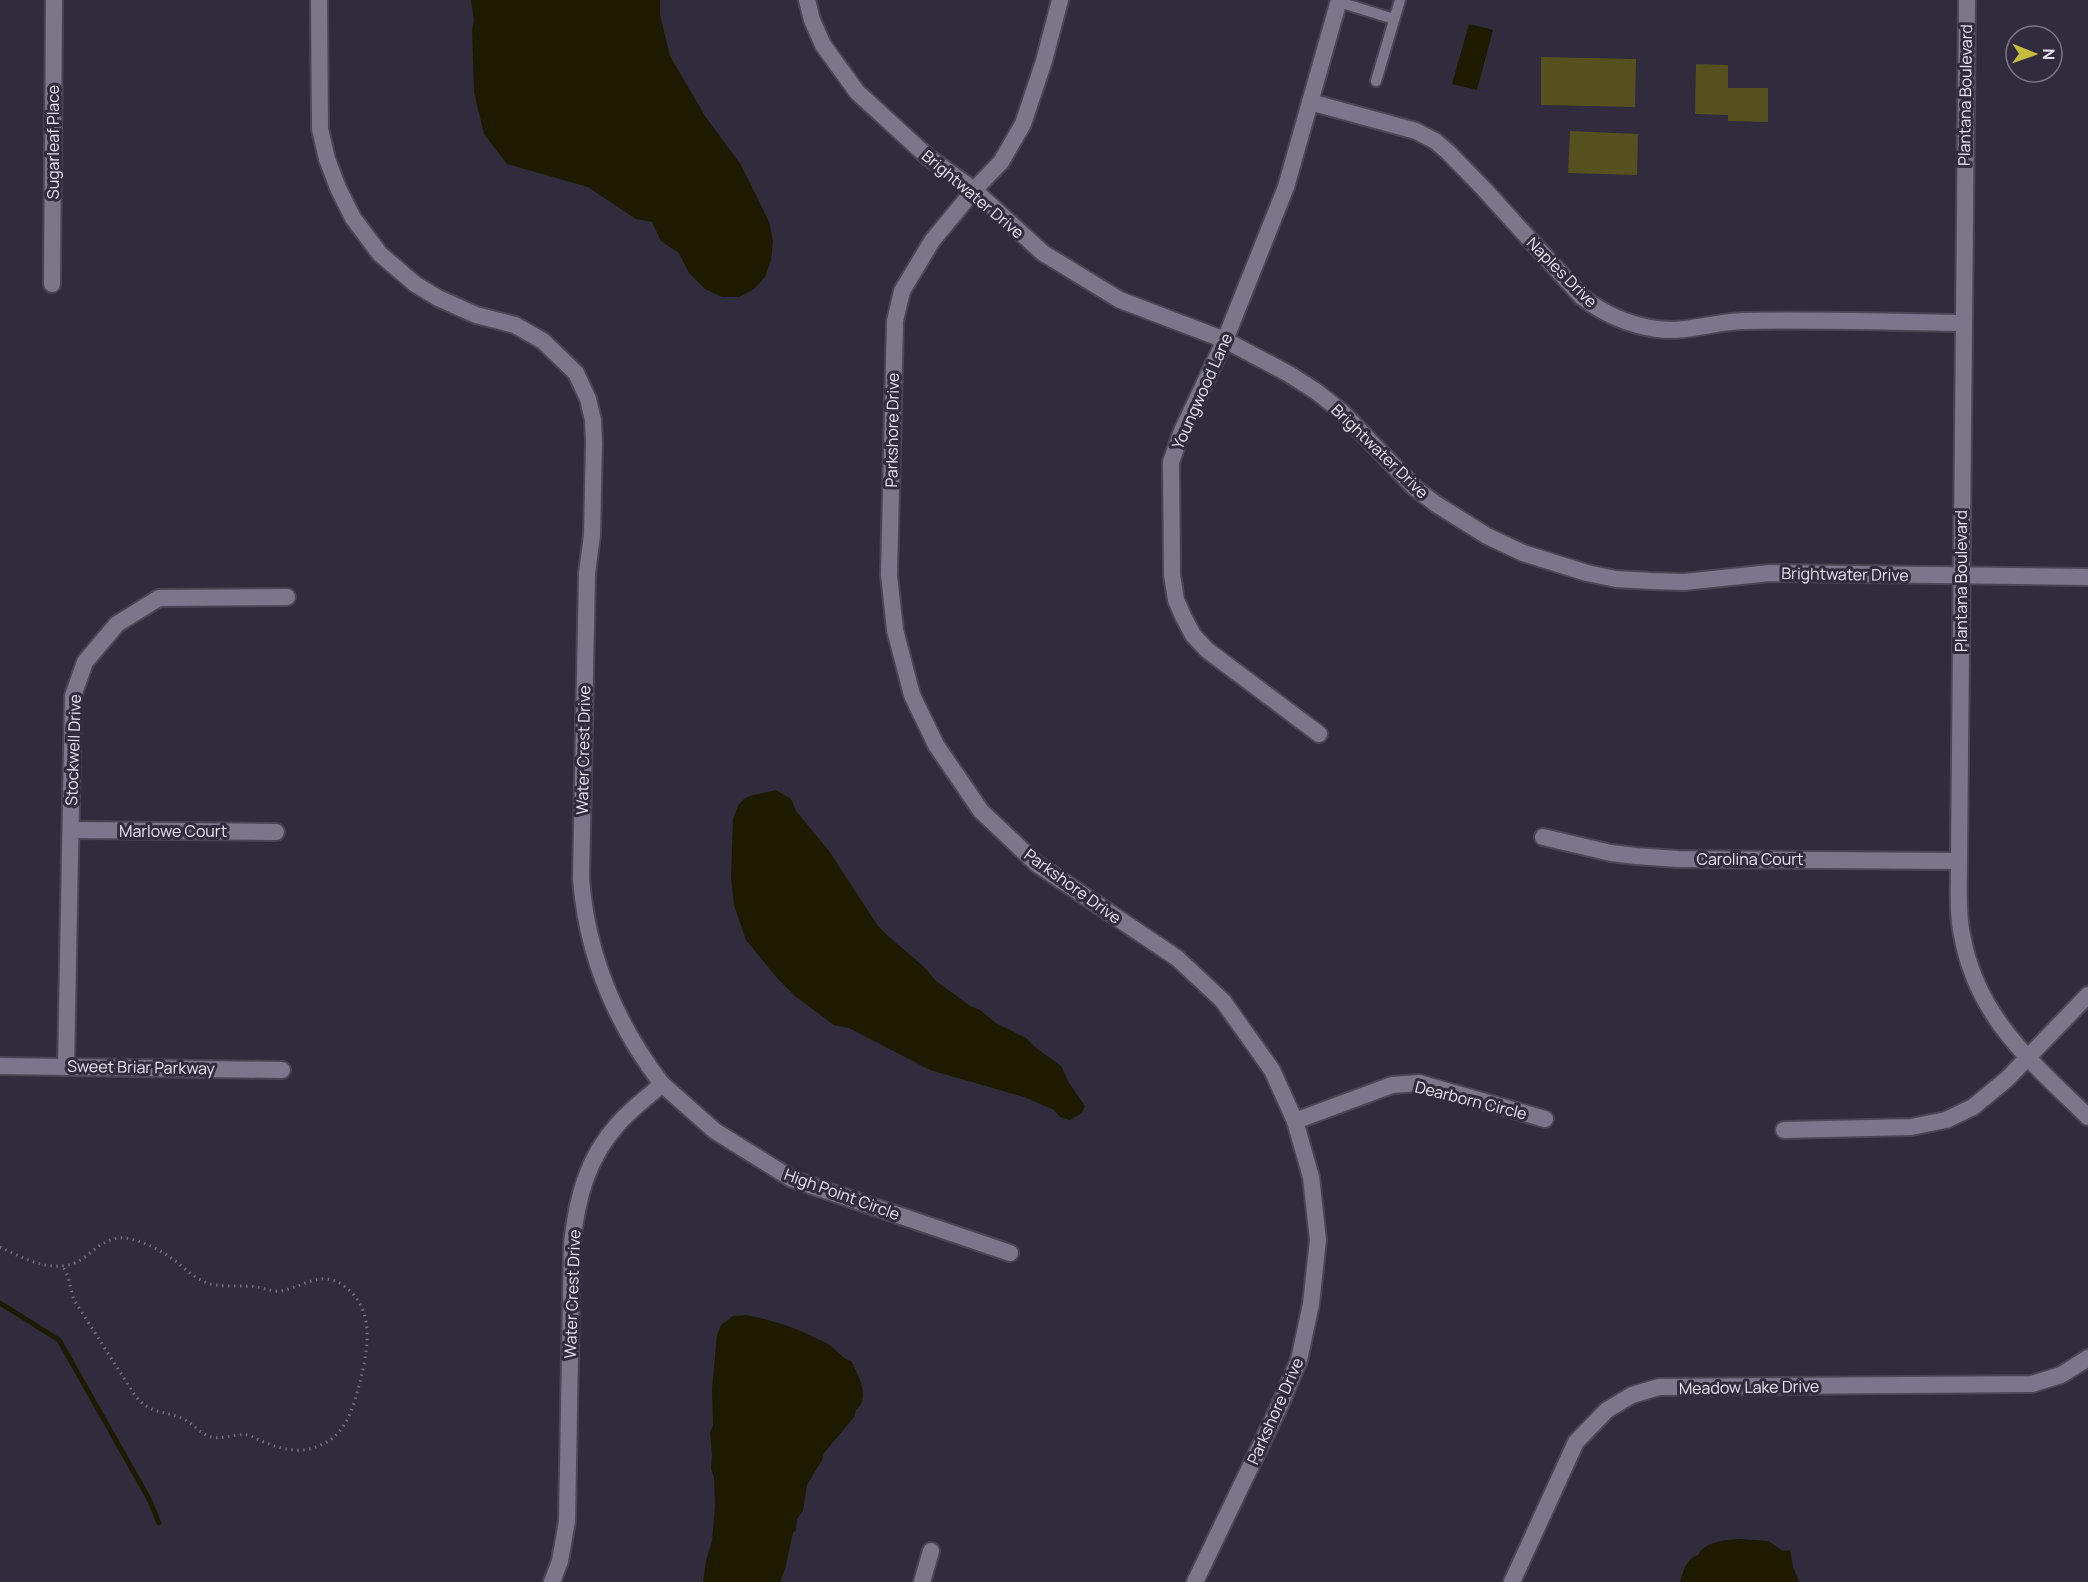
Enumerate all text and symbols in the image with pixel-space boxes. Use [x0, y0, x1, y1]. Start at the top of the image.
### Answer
street label: Plantana Boulevard [1953, 24, 1977, 166]
north arrow [2004, 24, 2064, 84]
text: N [2038, 48, 2060, 60]
street label: Sugarleaf Place [42, 85, 64, 199]
street label: Brightwater Drive [917, 145, 1029, 243]
street label: Naples Drive [1522, 232, 1602, 312]
street label: Youngwood Lane [1167, 329, 1237, 453]
street label: Parkshore Drive [880, 372, 904, 488]
street label: Brightwater Drive [1327, 399, 1433, 503]
street label: Plantana Boulevard [1950, 510, 1972, 652]
street label: Brightwater Drive [1781, 562, 1909, 586]
street label: Water Crest Drive [571, 685, 595, 815]
street label: Stockwell Drive [60, 694, 86, 806]
street label: Marlowe Court [119, 820, 227, 842]
street label: Parkshore Drive [1020, 843, 1126, 929]
street label: Carolina Court [1696, 848, 1804, 870]
street label: Sweet Briar Parkway [67, 1055, 216, 1079]
street label: Dearborn Circle [1413, 1075, 1529, 1125]
street label: High Point Circle [781, 1163, 903, 1225]
street label: Water Crest Drive [559, 1229, 585, 1359]
street label: Parkshore Drive [1242, 1354, 1308, 1468]
street label: Meadow Lake Drive [1679, 1375, 1819, 1399]

